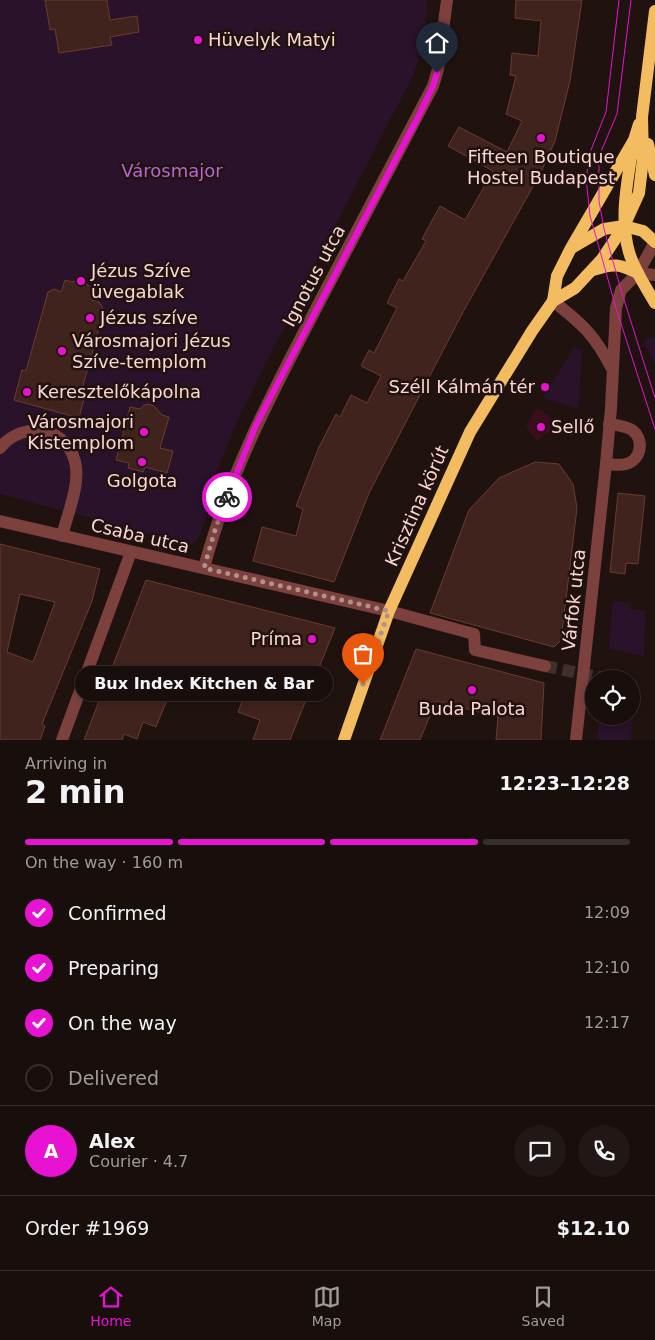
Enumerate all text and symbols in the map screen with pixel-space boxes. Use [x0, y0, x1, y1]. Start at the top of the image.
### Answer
pin [416, 22, 458, 73]
place label: Hüvelyk Matyi [208, 29, 336, 50]
icon: home [423, 29, 451, 57]
marker: Hüvelyk Matyi [192, 34, 204, 46]
marker: Fifteen Boutique Hostel Budapest [535, 132, 547, 144]
place label: Fifteen Boutique Hostel Budapest [467, 146, 615, 188]
park label: Városmajor [121, 160, 223, 181]
street label: Ignotus utca [278, 221, 349, 330]
place label: Jézus Szíve üvegablak [90, 260, 191, 302]
marker: Jézus Szíve üvegablak [75, 275, 87, 287]
place label: Jézus szíve [99, 307, 198, 328]
marker: Jézus szíve [84, 312, 96, 324]
place label: Városmajori Jézus Szíve-templom [72, 330, 231, 372]
marker: Városmajori Jézus Szíve-templom [56, 345, 68, 357]
place label: Széll Kálmán tér [389, 376, 536, 397]
place label: Keresztelőkápolna [37, 381, 201, 402]
marker: Széll Kálmán tér [539, 381, 551, 393]
marker: Keresztelőkápolna [21, 386, 33, 398]
place label: Városmajori Kistemplom [27, 411, 134, 453]
place label: Sellő [551, 416, 595, 437]
marker: Sellő [535, 421, 547, 433]
marker: Városmajori Kistemplom [138, 426, 150, 438]
street label: Krisztina körút [381, 442, 453, 569]
marker: Golgota [136, 456, 148, 468]
place label: Golgota [107, 470, 177, 491]
courier [202, 472, 252, 522]
icon: bike [213, 483, 241, 511]
street label: Csaba utca [89, 514, 191, 557]
street label: Várfok utca [558, 548, 589, 652]
place label: Príma [250, 628, 302, 649]
marker: Príma [306, 633, 318, 645]
pin [342, 633, 384, 684]
icon: bag [349, 640, 377, 668]
callout: Bux Index Kitchen & Bar [75, 666, 333, 702]
map controls [585, 670, 640, 725]
button: locate [585, 670, 640, 725]
text: Bux Index Kitchen & Bar [94, 674, 314, 693]
marker: Buda Palota [466, 684, 478, 696]
place label: Buda Palota [418, 698, 526, 719]
text: Arriving in [25, 754, 107, 773]
text: 12:23–12:28 [500, 772, 630, 794]
text: 2 min [25, 773, 126, 811]
text: On the way · 160 m [25, 853, 183, 872]
icon: check [25, 899, 53, 927]
text: Confirmed [68, 902, 167, 924]
text: 12:09 [584, 903, 630, 922]
icon: check [25, 954, 53, 982]
text: Preparing [68, 957, 159, 979]
text: 12:10 [584, 958, 630, 977]
icon: check [25, 1009, 53, 1037]
text: On the way [68, 1012, 177, 1034]
text: 12:17 [584, 1013, 630, 1032]
text: Delivered [68, 1067, 159, 1089]
button: chat [514, 1125, 566, 1177]
button: phone [578, 1125, 630, 1177]
text: Alex [89, 1130, 135, 1152]
text: A [44, 1140, 58, 1162]
text: Courier · 4.7 [89, 1152, 188, 1171]
text: Order #1969 [25, 1217, 149, 1239]
text: $12.10 [557, 1217, 630, 1239]
tab: Home [90, 1283, 131, 1329]
tab: Map [312, 1283, 341, 1329]
tab: Saved [522, 1283, 565, 1329]

